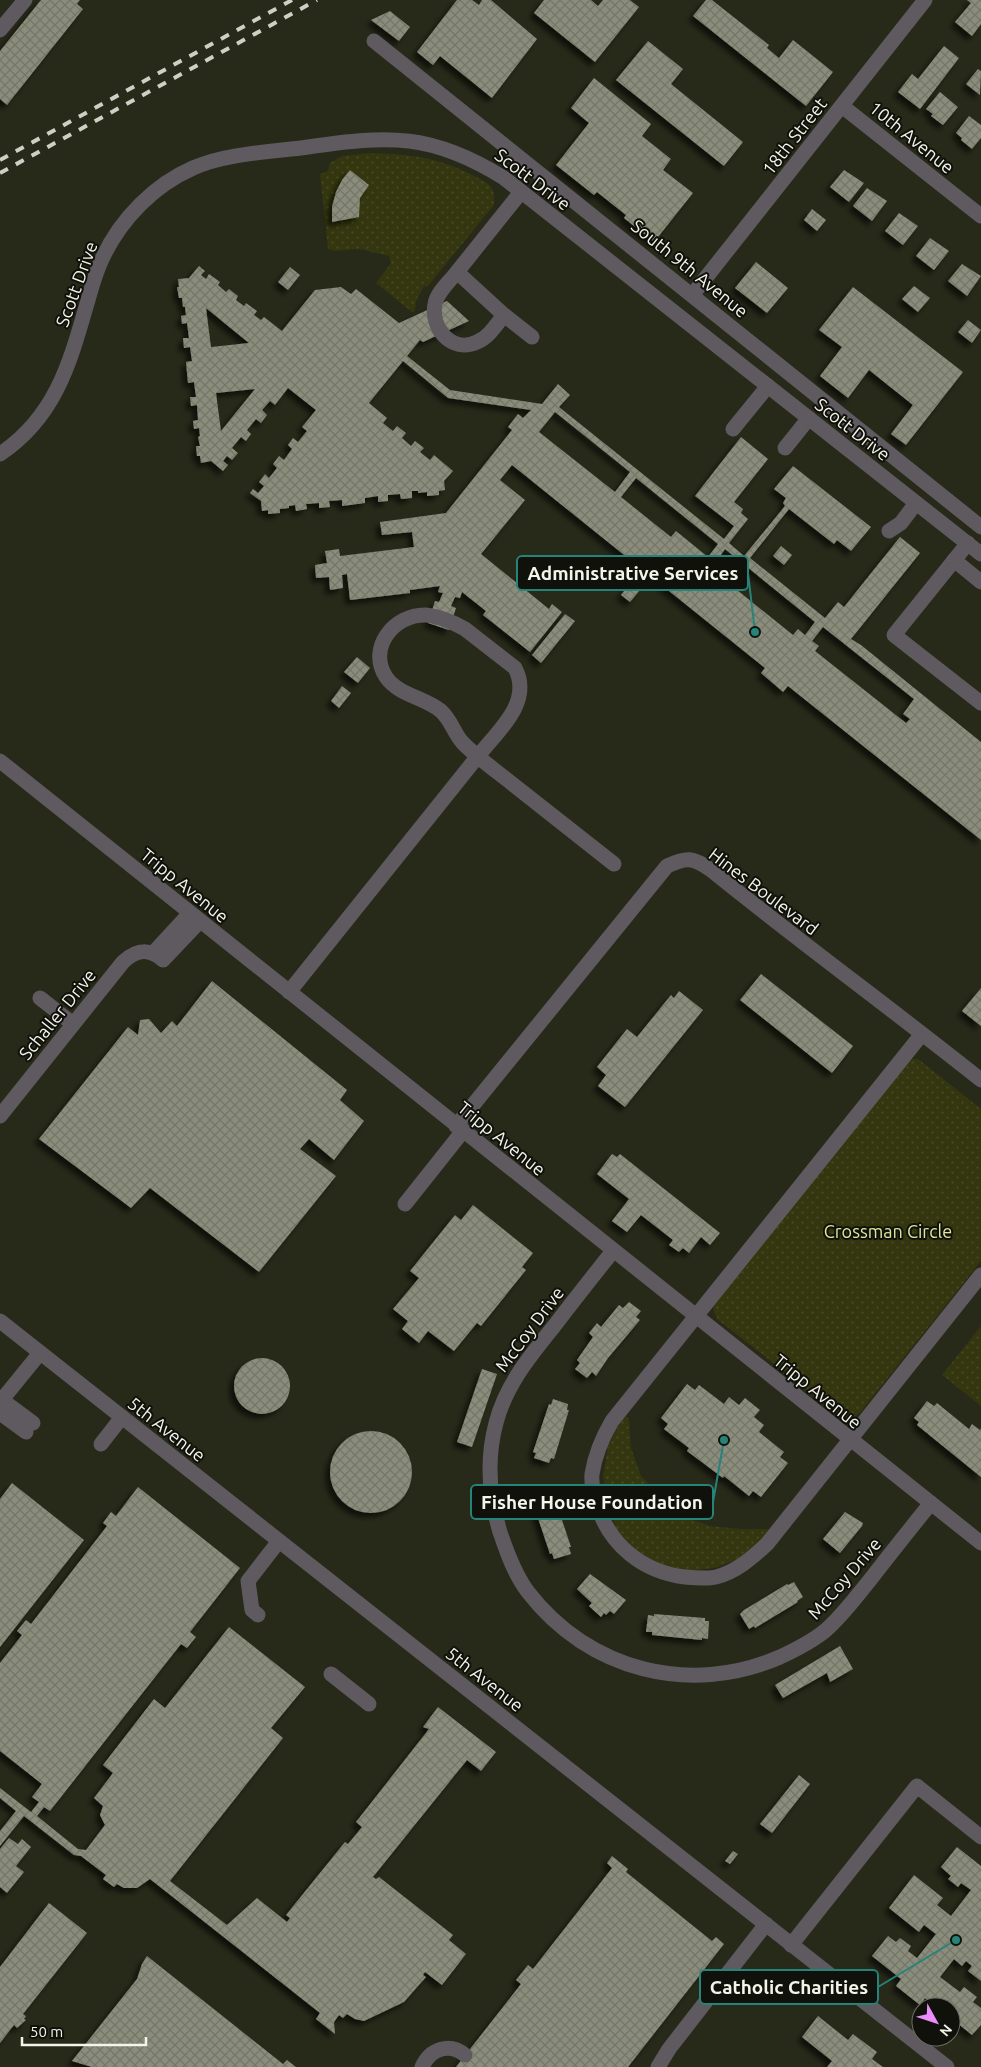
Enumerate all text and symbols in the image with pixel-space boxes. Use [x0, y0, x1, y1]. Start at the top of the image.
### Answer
street label: 18th Street [758, 94, 830, 178]
street label: 10th Avenue [866, 97, 958, 177]
street label: Scott Drive [491, 144, 575, 214]
street label: South 9th Avenue [628, 215, 752, 321]
street label: Scott Drive [51, 239, 101, 329]
street label: Scott Drive [812, 394, 894, 464]
callout: Administrative Services [517, 556, 748, 590]
text: Administrative Services [528, 562, 738, 584]
street label: Tripp Avenue [137, 844, 233, 926]
street label: Hines Boulevard [706, 844, 822, 938]
street label: Schaller Drive [15, 965, 99, 1063]
street label: Tripp Avenue [454, 1097, 550, 1179]
park label: Crossman Circle [824, 1221, 952, 1241]
street label: McCoy Drive [491, 1283, 567, 1375]
street label: Tripp Avenue [770, 1350, 866, 1432]
street label: 5th Avenue [124, 1393, 210, 1465]
callout: Fisher House Foundation [471, 1485, 713, 1519]
text: Fisher House Foundation [481, 1491, 703, 1513]
street label: McCoy Drive [803, 1533, 885, 1623]
street label: 5th Avenue [442, 1643, 528, 1715]
callout: Catholic Charities [700, 1970, 878, 2004]
text: Catholic Charities [710, 1976, 868, 1998]
north arrow [911, 1997, 961, 2047]
scale bar [22, 2014, 146, 2046]
text: N [936, 2021, 955, 2040]
text: 50 m [30, 2023, 63, 2040]

